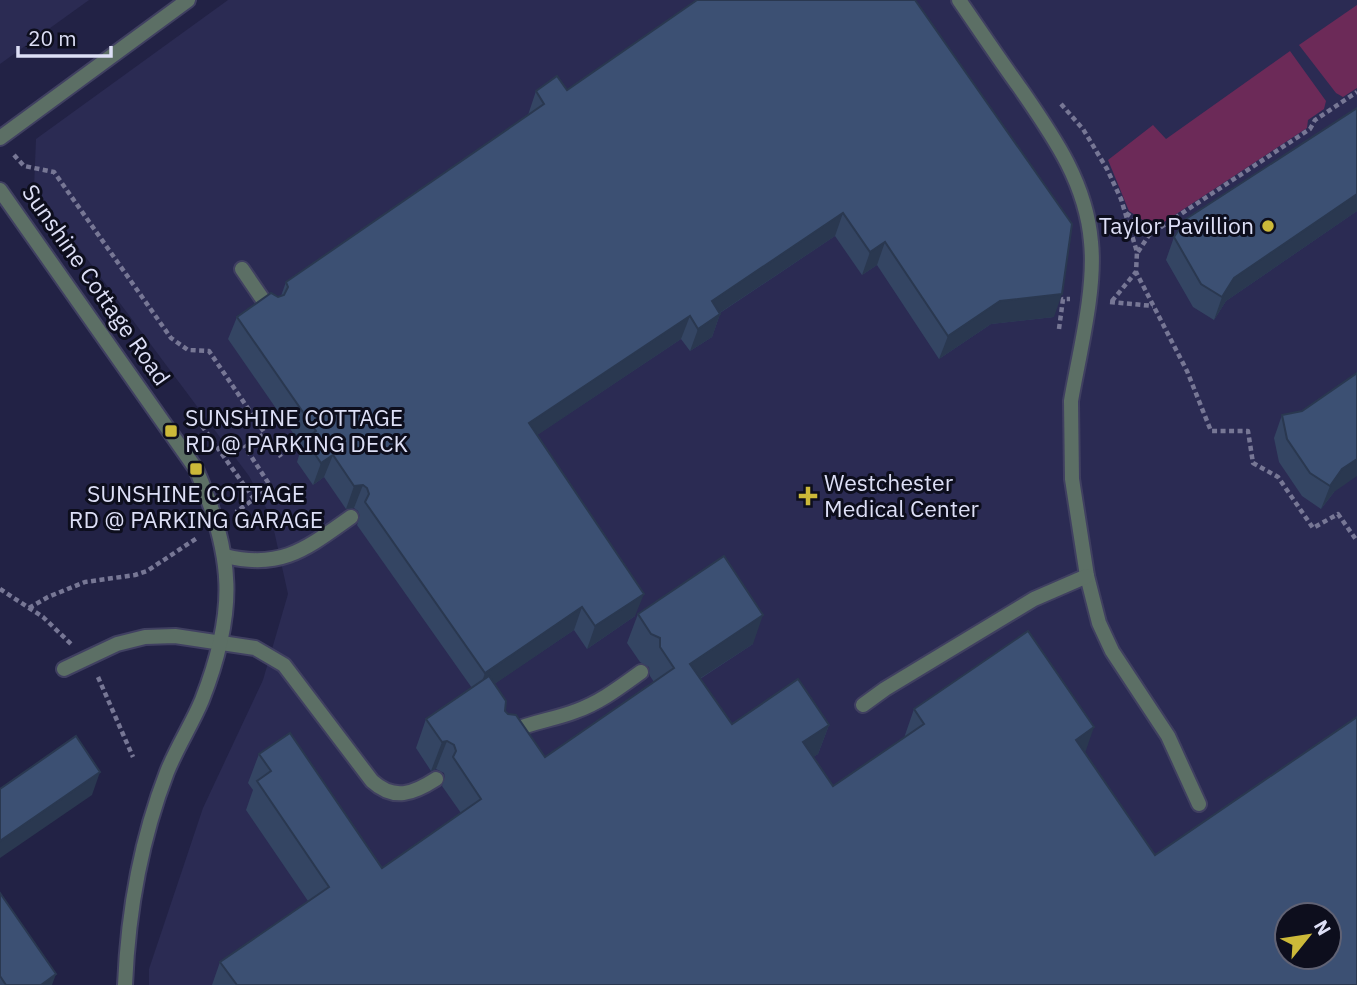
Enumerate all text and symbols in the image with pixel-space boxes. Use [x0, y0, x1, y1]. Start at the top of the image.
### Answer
scale bar [18, 14, 110, 58]
text: 20 m [28, 24, 77, 52]
street label: Sunshine Cottage Road [16, 178, 178, 391]
place label: Taylor Pavillion [1099, 210, 1254, 240]
marker: Taylor Pavillion [1260, 218, 1276, 234]
place label: SUNSHINE COTTAGE RD @ PARKING DECK [185, 402, 408, 458]
marker: SUNSHINE COTTAGE RD @ PARKING DECK [163, 423, 179, 439]
marker: SUNSHINE COTTAGE RD @ PARKING GARAGE [188, 461, 204, 477]
place label: Westchester Medical Center [824, 467, 980, 523]
place label: SUNSHINE COTTAGE RD @ PARKING GARAGE [69, 478, 323, 534]
marker: Westchester Medical Center [798, 486, 818, 506]
north arrow [1273, 901, 1343, 971]
text: N [1309, 916, 1337, 939]

